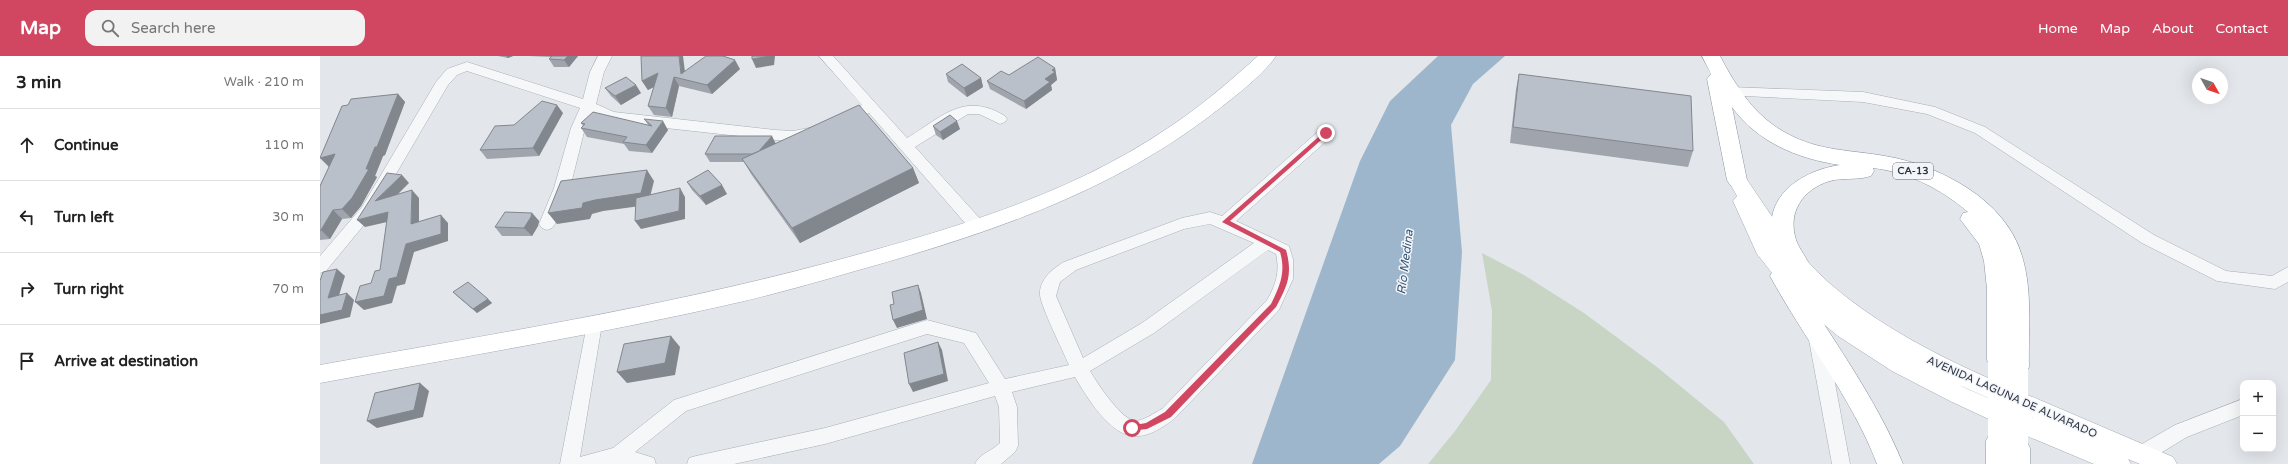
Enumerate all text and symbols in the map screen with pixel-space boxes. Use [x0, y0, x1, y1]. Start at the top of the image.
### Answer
search box [85, 10, 365, 46]
text: Map [20, 17, 61, 39]
icon: search [99, 17, 121, 39]
text: Search here [131, 19, 215, 37]
text: Home [2038, 20, 2078, 37]
text: Map [2100, 20, 2130, 37]
text: About [2152, 20, 2194, 37]
text: Contact [2216, 20, 2268, 37]
north arrow [2192, 68, 2228, 104]
text: 3 min [16, 72, 61, 93]
text: Walk · 210 m [224, 74, 304, 90]
route end [1317, 124, 1335, 142]
icon: ahead [16, 134, 38, 156]
text: Continue [54, 136, 118, 154]
text: 110 m [264, 137, 304, 153]
road number: CA-13 [1893, 163, 1933, 179]
icon: left [16, 206, 38, 228]
text: Turn left [54, 208, 114, 226]
text: 30 m [272, 209, 304, 225]
water label: Río Medina [1394, 229, 1416, 295]
icon: right [16, 278, 38, 300]
text: Turn right [54, 280, 124, 298]
text: 70 m [272, 281, 304, 297]
icon: arrive [16, 350, 38, 372]
text: Arrive at destination [54, 352, 198, 370]
street label: AVENIDA LAGUNA DE ALVARADO [1925, 353, 2099, 441]
map controls [2240, 380, 2276, 452]
button: + [2240, 380, 2276, 416]
button: − [2240, 416, 2276, 452]
route start [1123, 419, 1141, 437]

